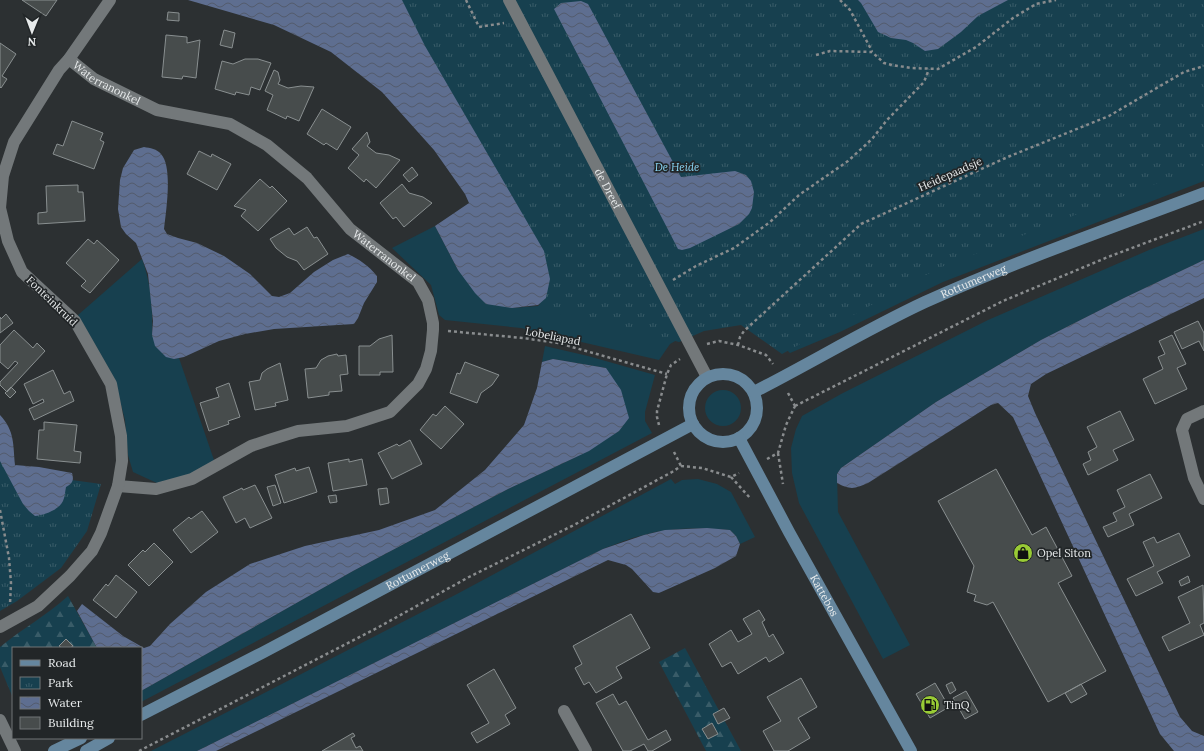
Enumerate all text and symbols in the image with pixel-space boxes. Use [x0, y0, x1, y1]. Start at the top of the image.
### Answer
north arrow [12, 12, 52, 52]
text: N [27, 35, 36, 49]
street label: Waterranonkel [70, 58, 143, 108]
street label: Heidepaadsje [916, 154, 984, 194]
park label: De Heide [655, 160, 699, 174]
street label: de Dreef [592, 166, 625, 212]
street label: Waterranonkel [350, 227, 419, 285]
street label: Rottumerweg [938, 261, 1009, 301]
street label: Fonteinkruid [23, 273, 81, 329]
street label: Lobeliapad [524, 324, 582, 348]
shop icon: Opel Siton [1012, 542, 1034, 564]
place label: Opel Siton [1037, 546, 1091, 560]
street label: Rottumerweg [383, 547, 452, 593]
street label: Kattebos [807, 572, 842, 619]
legend [12, 647, 142, 739]
text: Road [48, 655, 76, 670]
text: Park [48, 675, 74, 690]
fuel station icon: TinQ [919, 694, 941, 716]
text: Water [48, 695, 83, 710]
place label: TinQ [944, 698, 970, 712]
text: Building [48, 715, 94, 730]

